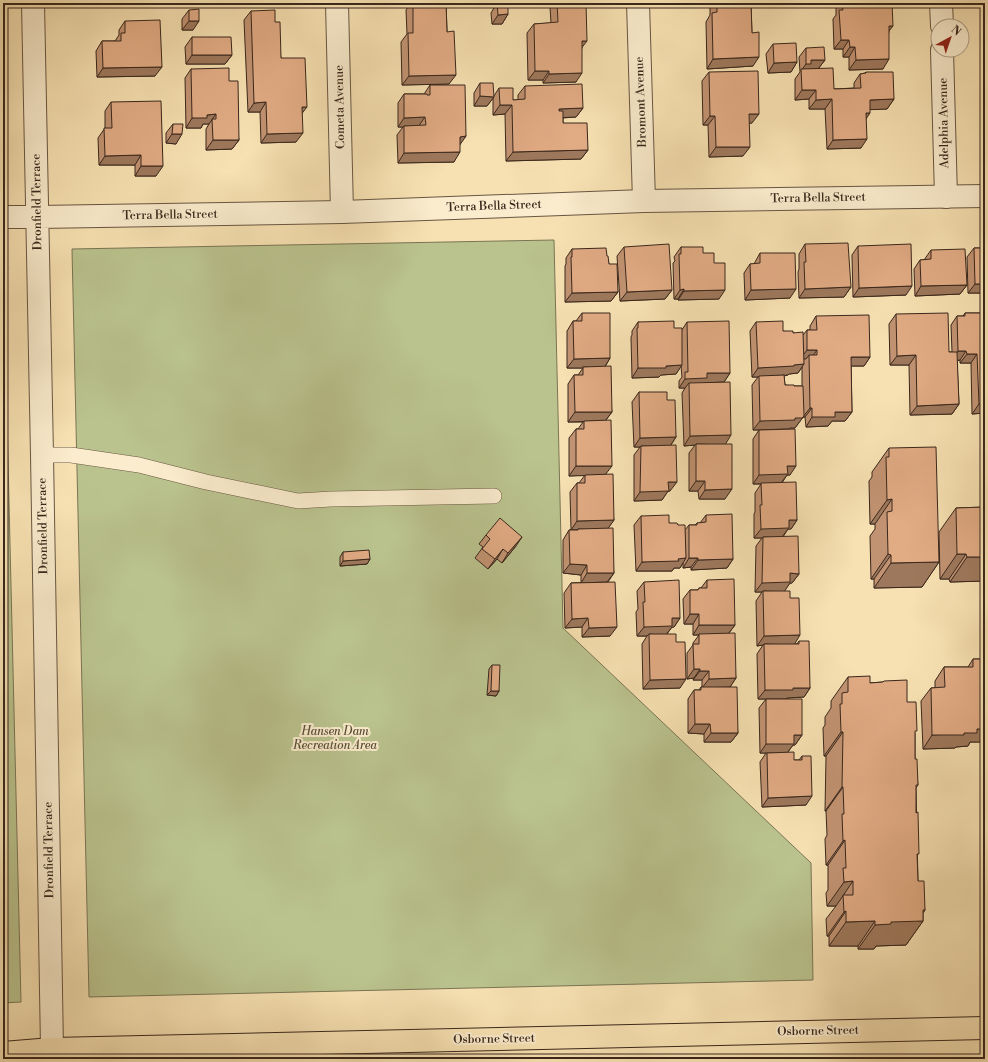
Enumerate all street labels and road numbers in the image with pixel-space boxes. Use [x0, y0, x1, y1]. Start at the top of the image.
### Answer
street label: Bromont Avenue [632, 56, 650, 149]
street label: Cometa Avenue [332, 65, 348, 149]
street label: Adelphia Avenue [936, 78, 952, 169]
street label: Dronfield Terrace [29, 154, 45, 250]
street label: Terra Bella Street [770, 190, 866, 206]
street label: Terra Bella Street [446, 197, 543, 215]
street label: Terra Bella Street [122, 207, 218, 223]
street label: Dronfield Terrace [35, 478, 51, 574]
street label: Dronfield Terrace [41, 802, 57, 898]
street label: Osborne Street [777, 1023, 860, 1039]
street label: Osborne Street [453, 1031, 536, 1047]

